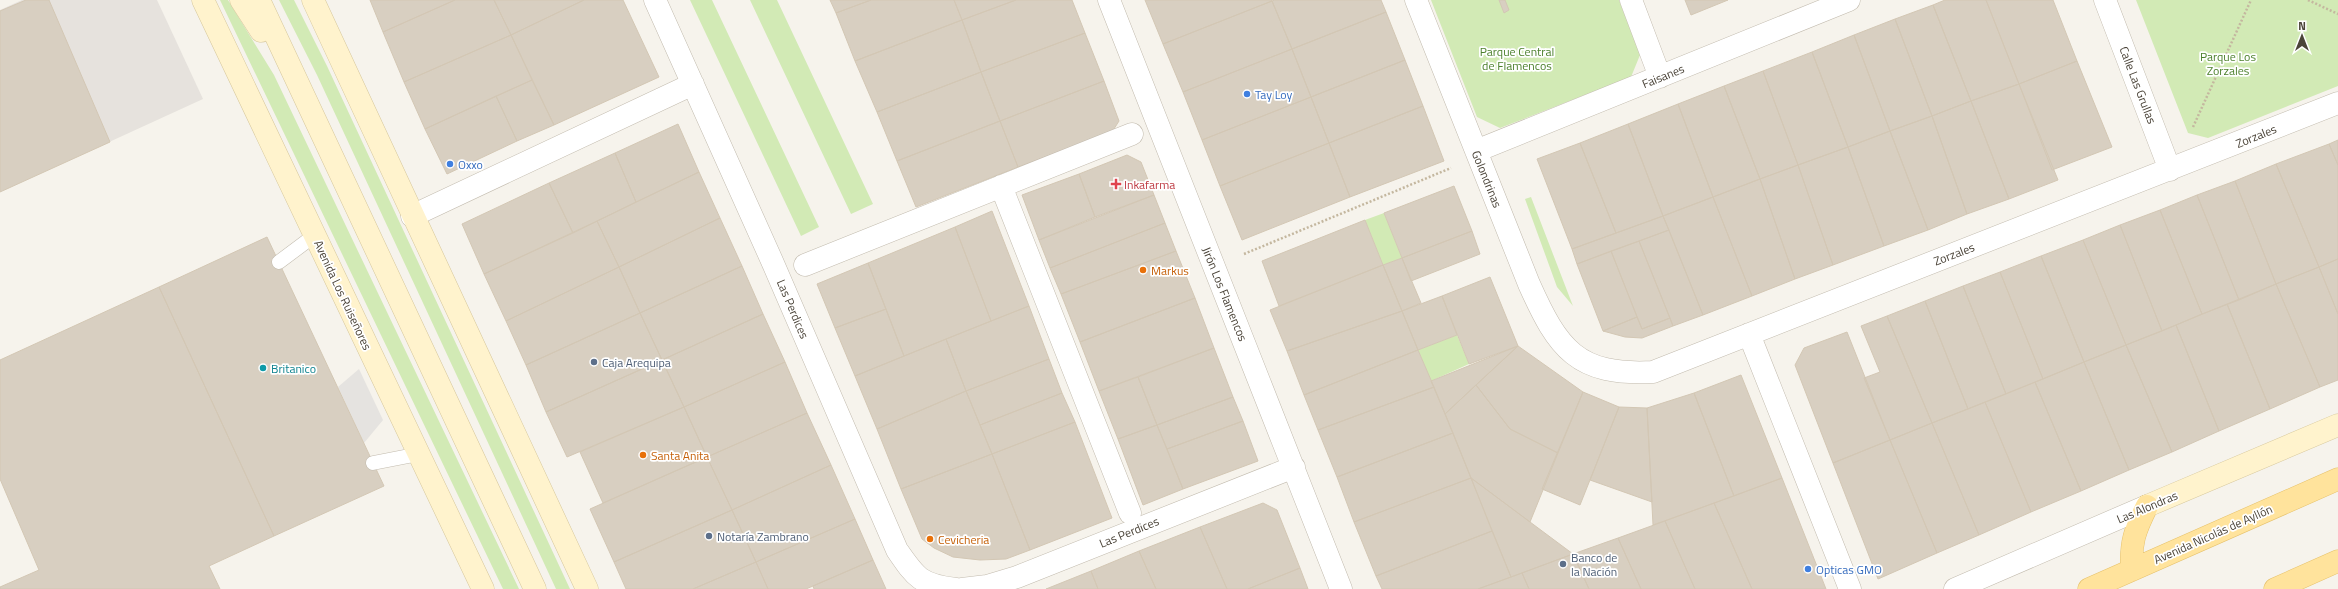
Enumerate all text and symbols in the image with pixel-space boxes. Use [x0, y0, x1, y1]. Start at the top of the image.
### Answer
north arrow [2282, 16, 2322, 56]
text: N [2298, 18, 2306, 34]
park label: Parque Central de Flamencos [1480, 42, 1554, 75]
street label: Calle Las Grullas [2114, 43, 2162, 127]
park label: Parque Los Zorzales [2200, 47, 2256, 80]
street label: Faisanes [1639, 59, 1687, 93]
place label: Tay Loy [1255, 85, 1293, 104]
marker: Tay Loy [1242, 89, 1252, 99]
street label: Zorzales [2233, 119, 2280, 153]
street label: Golondrinas [1467, 147, 1507, 211]
place label: Oxxo [458, 155, 483, 174]
marker: Oxxo [445, 159, 455, 169]
place label: Inkafarma [1124, 175, 1175, 194]
marker: Inkafarma [1111, 179, 1121, 189]
street label: Avenida Los Ruiseñores [309, 237, 377, 354]
street label: Zorzales [1931, 237, 1978, 271]
street label: Jirón Los Flamencos [1197, 244, 1253, 345]
place label: Markus [1151, 261, 1189, 280]
marker: Markus [1138, 265, 1148, 275]
street label: Las Perdices [772, 276, 814, 342]
place label: Caja Arequipa [602, 353, 671, 372]
marker: Caja Arequipa [589, 357, 599, 367]
place label: Britanico [271, 359, 316, 378]
marker: Britanico [258, 363, 268, 373]
place label: Santa Anita [651, 446, 709, 465]
marker: Santa Anita [638, 450, 648, 460]
street label: Las Alondras [2113, 485, 2181, 528]
street label: Avenida Nicolás de Ayllón [2151, 499, 2275, 569]
street label: Las Perdices [1096, 511, 1162, 553]
place label: Notaría Zambrano [717, 527, 809, 546]
place label: Cevicheria [938, 530, 989, 549]
marker: Notaría Zambrano [704, 531, 714, 541]
marker: Cevicheria [925, 534, 935, 544]
place label: Banco de la Nación [1571, 548, 1617, 581]
marker: Banco de la Nación [1558, 559, 1568, 569]
place label: Opticas GMO [1816, 560, 1882, 579]
marker: Opticas GMO [1803, 564, 1813, 574]

